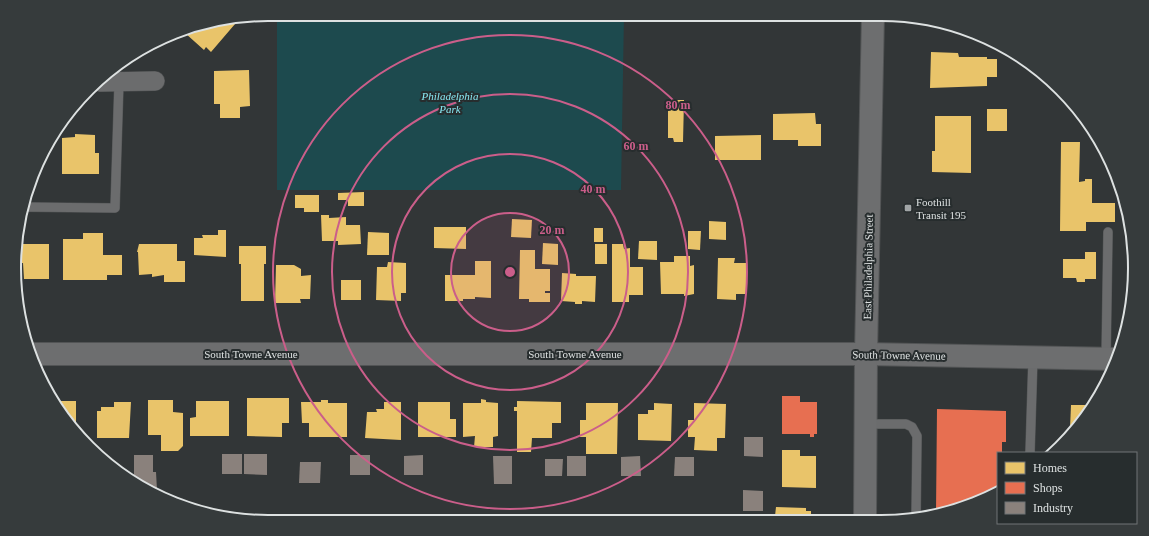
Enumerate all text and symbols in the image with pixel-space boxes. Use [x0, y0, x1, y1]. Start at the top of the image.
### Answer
park label: Philadelphia Park [421, 90, 479, 115]
text: 80 m [666, 98, 691, 112]
text: 60 m [624, 139, 649, 153]
text: 40 m [581, 182, 606, 196]
place label: Foothill Transit 195 [916, 196, 967, 221]
marker: Foothill Transit 195 [903, 203, 913, 213]
street label: East Philadelphia Street [861, 214, 875, 320]
text: 20 m [540, 223, 565, 237]
centre of rings [503, 265, 517, 279]
street label: South Towne Avenue [204, 348, 298, 360]
street label: South Towne Avenue [528, 348, 622, 360]
street label: South Towne Avenue [852, 348, 946, 362]
legend [997, 452, 1137, 524]
text: Homes [1033, 461, 1067, 475]
text: Shops [1033, 481, 1063, 495]
text: Industry [1033, 501, 1073, 515]

